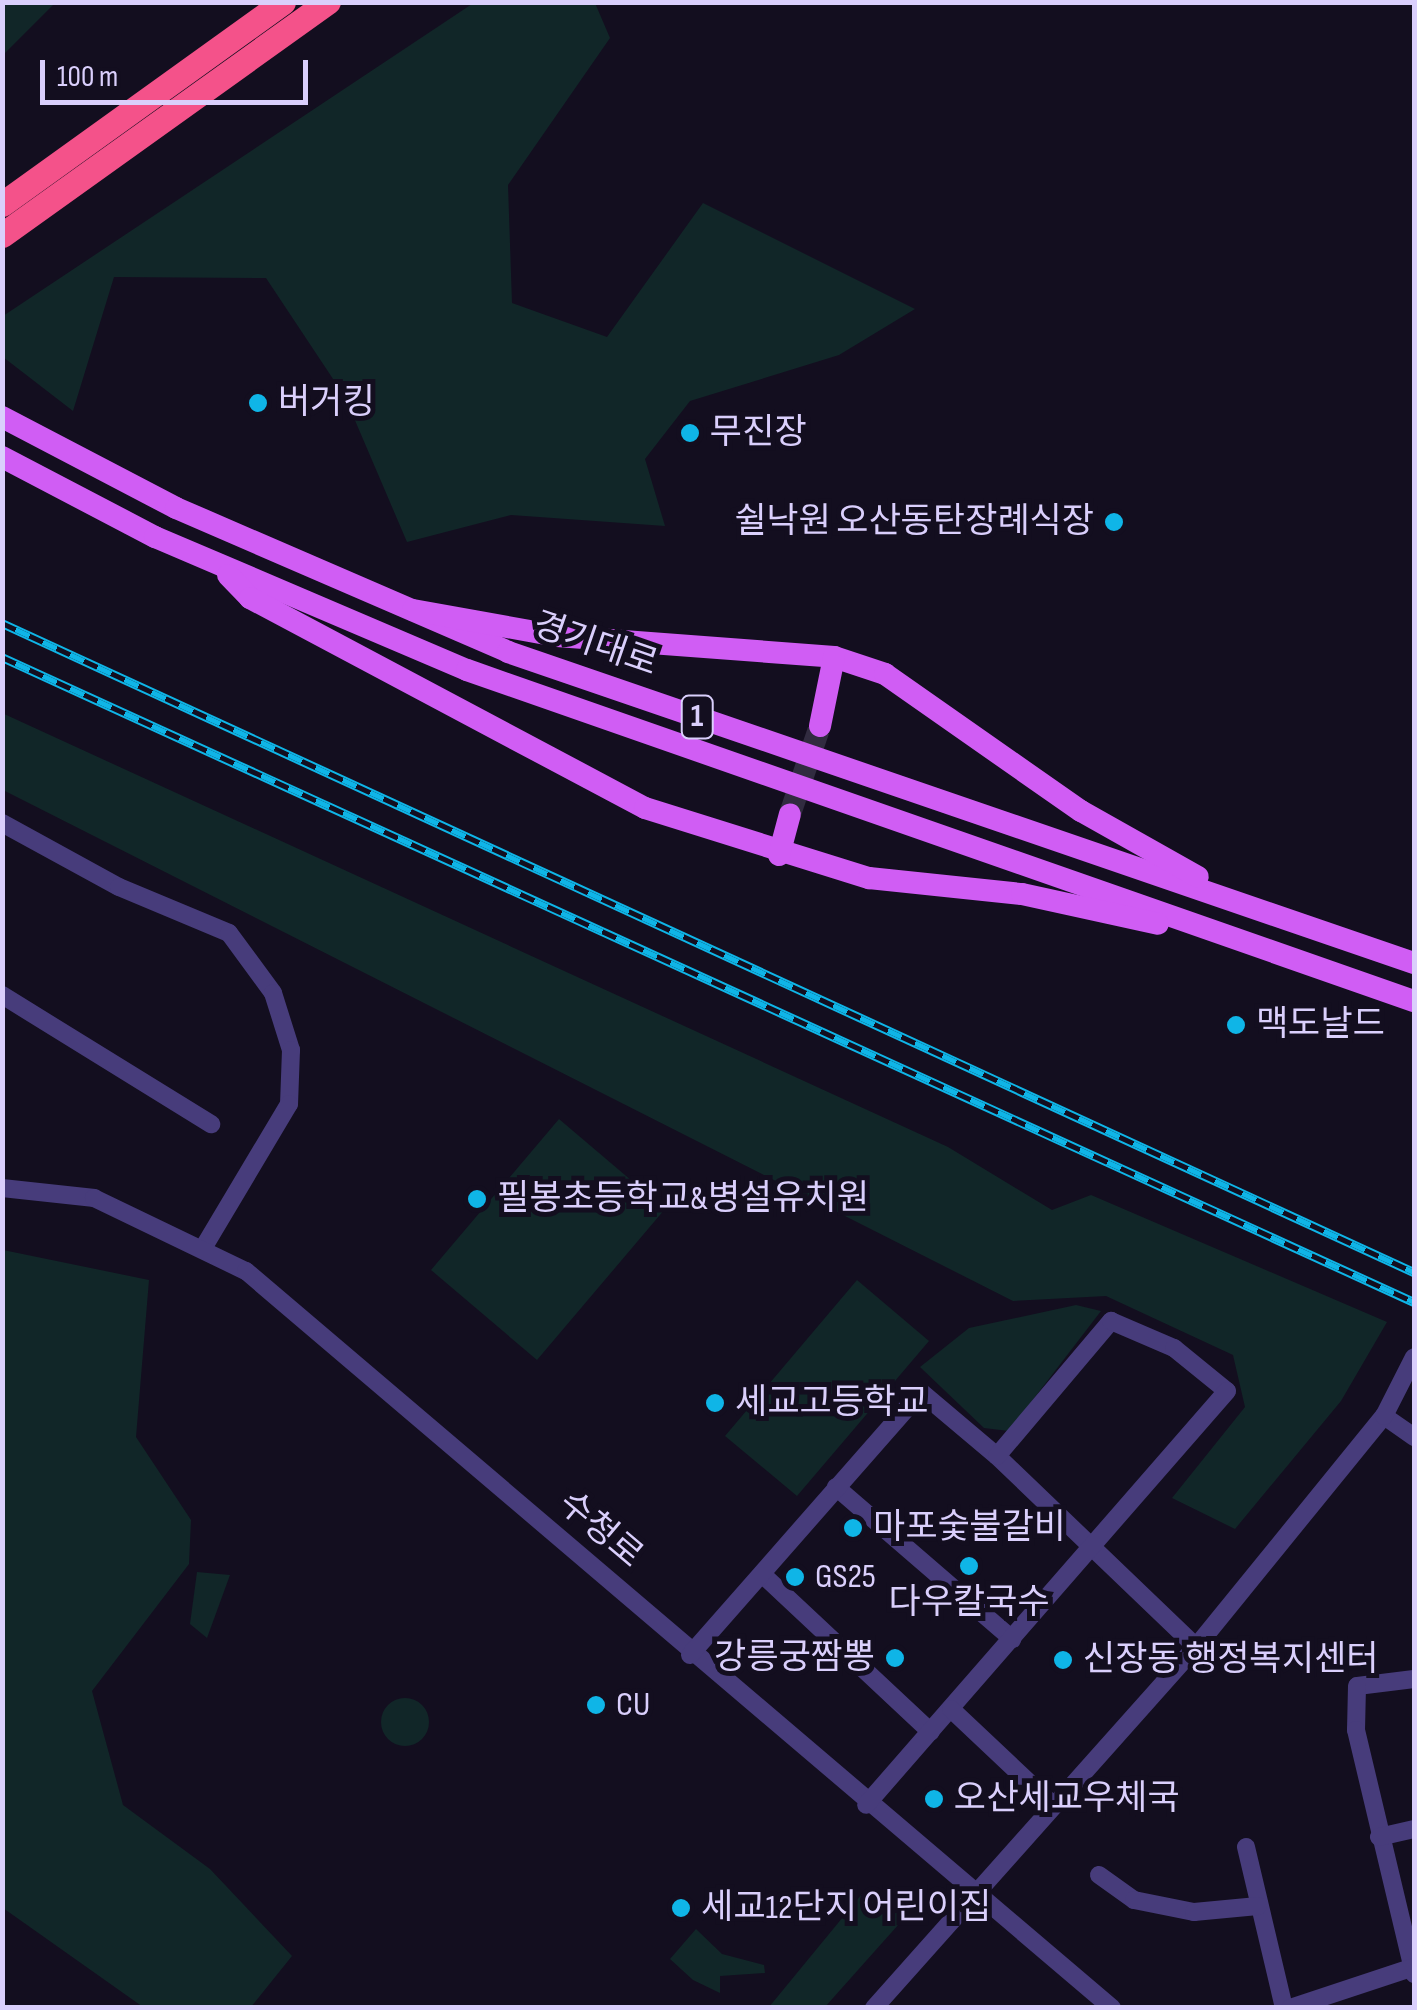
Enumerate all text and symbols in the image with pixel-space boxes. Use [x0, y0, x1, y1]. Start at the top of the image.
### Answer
scale bar [45, 40, 312, 102]
text: 100 m [57, 59, 118, 95]
place label: 버거킹 [278, 382, 375, 424]
marker: 버거킹 [247, 392, 269, 414]
place label: 무진장 [710, 412, 807, 454]
marker: 무진장 [679, 422, 701, 444]
place label: 쉴낙원 오산동탄장례식장 [734, 501, 1094, 543]
marker: 쉴낙원 오산동탄장례식장 [1103, 511, 1125, 533]
street label: 경기대로 [527, 604, 663, 686]
road number: 1 [680, 690, 714, 744]
place label: 맥도날드 [1256, 1004, 1385, 1046]
marker: 맥도날드 [1225, 1014, 1247, 1036]
place label: 필봉초등학교&병설유치원 [497, 1178, 869, 1220]
marker: 필봉초등학교&병설유치원 [466, 1188, 488, 1210]
place label: 세교고등학교 [735, 1382, 928, 1424]
marker: 세교고등학교 [704, 1392, 726, 1414]
street label: 수청로 [550, 1483, 650, 1577]
place label: 마포숯불갈비 [873, 1507, 1066, 1549]
marker: 마포숯불갈비 [842, 1517, 864, 1539]
marker: 다우칼국수 [958, 1555, 980, 1577]
place label: GS25 [815, 1556, 876, 1598]
marker: GS25 [784, 1566, 806, 1588]
place label: 다우칼국수 [889, 1582, 1049, 1624]
place label: 강릉궁짬뽕 [714, 1637, 875, 1679]
place label: 신장동 행정복지센터 [1083, 1639, 1378, 1681]
marker: 강릉궁짬뽕 [884, 1647, 906, 1669]
marker: 신장동 행정복지센터 [1052, 1649, 1074, 1671]
place label: CU [616, 1684, 650, 1726]
marker: CU [585, 1694, 607, 1716]
place label: 오산세교우체국 [954, 1778, 1179, 1820]
marker: 오산세교우체국 [923, 1788, 945, 1810]
place label: 세교12단지 어린이집 [701, 1887, 991, 1929]
marker: 세교12단지 어린이집 [670, 1897, 692, 1919]

